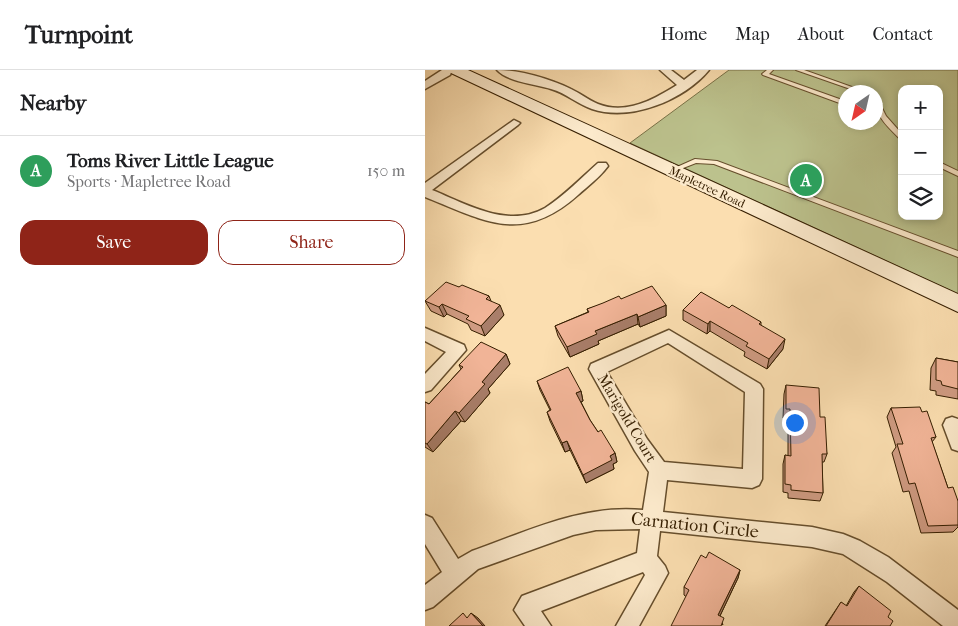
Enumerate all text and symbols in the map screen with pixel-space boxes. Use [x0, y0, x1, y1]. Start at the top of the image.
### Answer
text: Turnpoint [25, 21, 133, 49]
text: Home [660, 24, 707, 45]
text: Map [735, 24, 770, 45]
text: About [798, 24, 844, 45]
text: Contact [872, 24, 933, 45]
north arrow [838, 85, 883, 130]
map controls [898, 85, 943, 220]
button: + [898, 85, 943, 130]
text: Nearby [20, 91, 86, 115]
button: − [898, 130, 943, 175]
text: Toms River Little League [67, 150, 274, 172]
text: A [31, 161, 41, 180]
text: 150 m [367, 161, 405, 180]
pin: A [790, 161, 822, 199]
street label: Mapletree Road [667, 163, 748, 211]
text: Sports · Mapletree Road [67, 172, 231, 191]
button: layers [898, 175, 943, 220]
button: Save [20, 220, 208, 265]
button: Share [218, 220, 405, 265]
street label: Marigold Court [593, 370, 661, 466]
your location [782, 410, 808, 436]
street label: Carnation Circle [630, 508, 760, 543]

